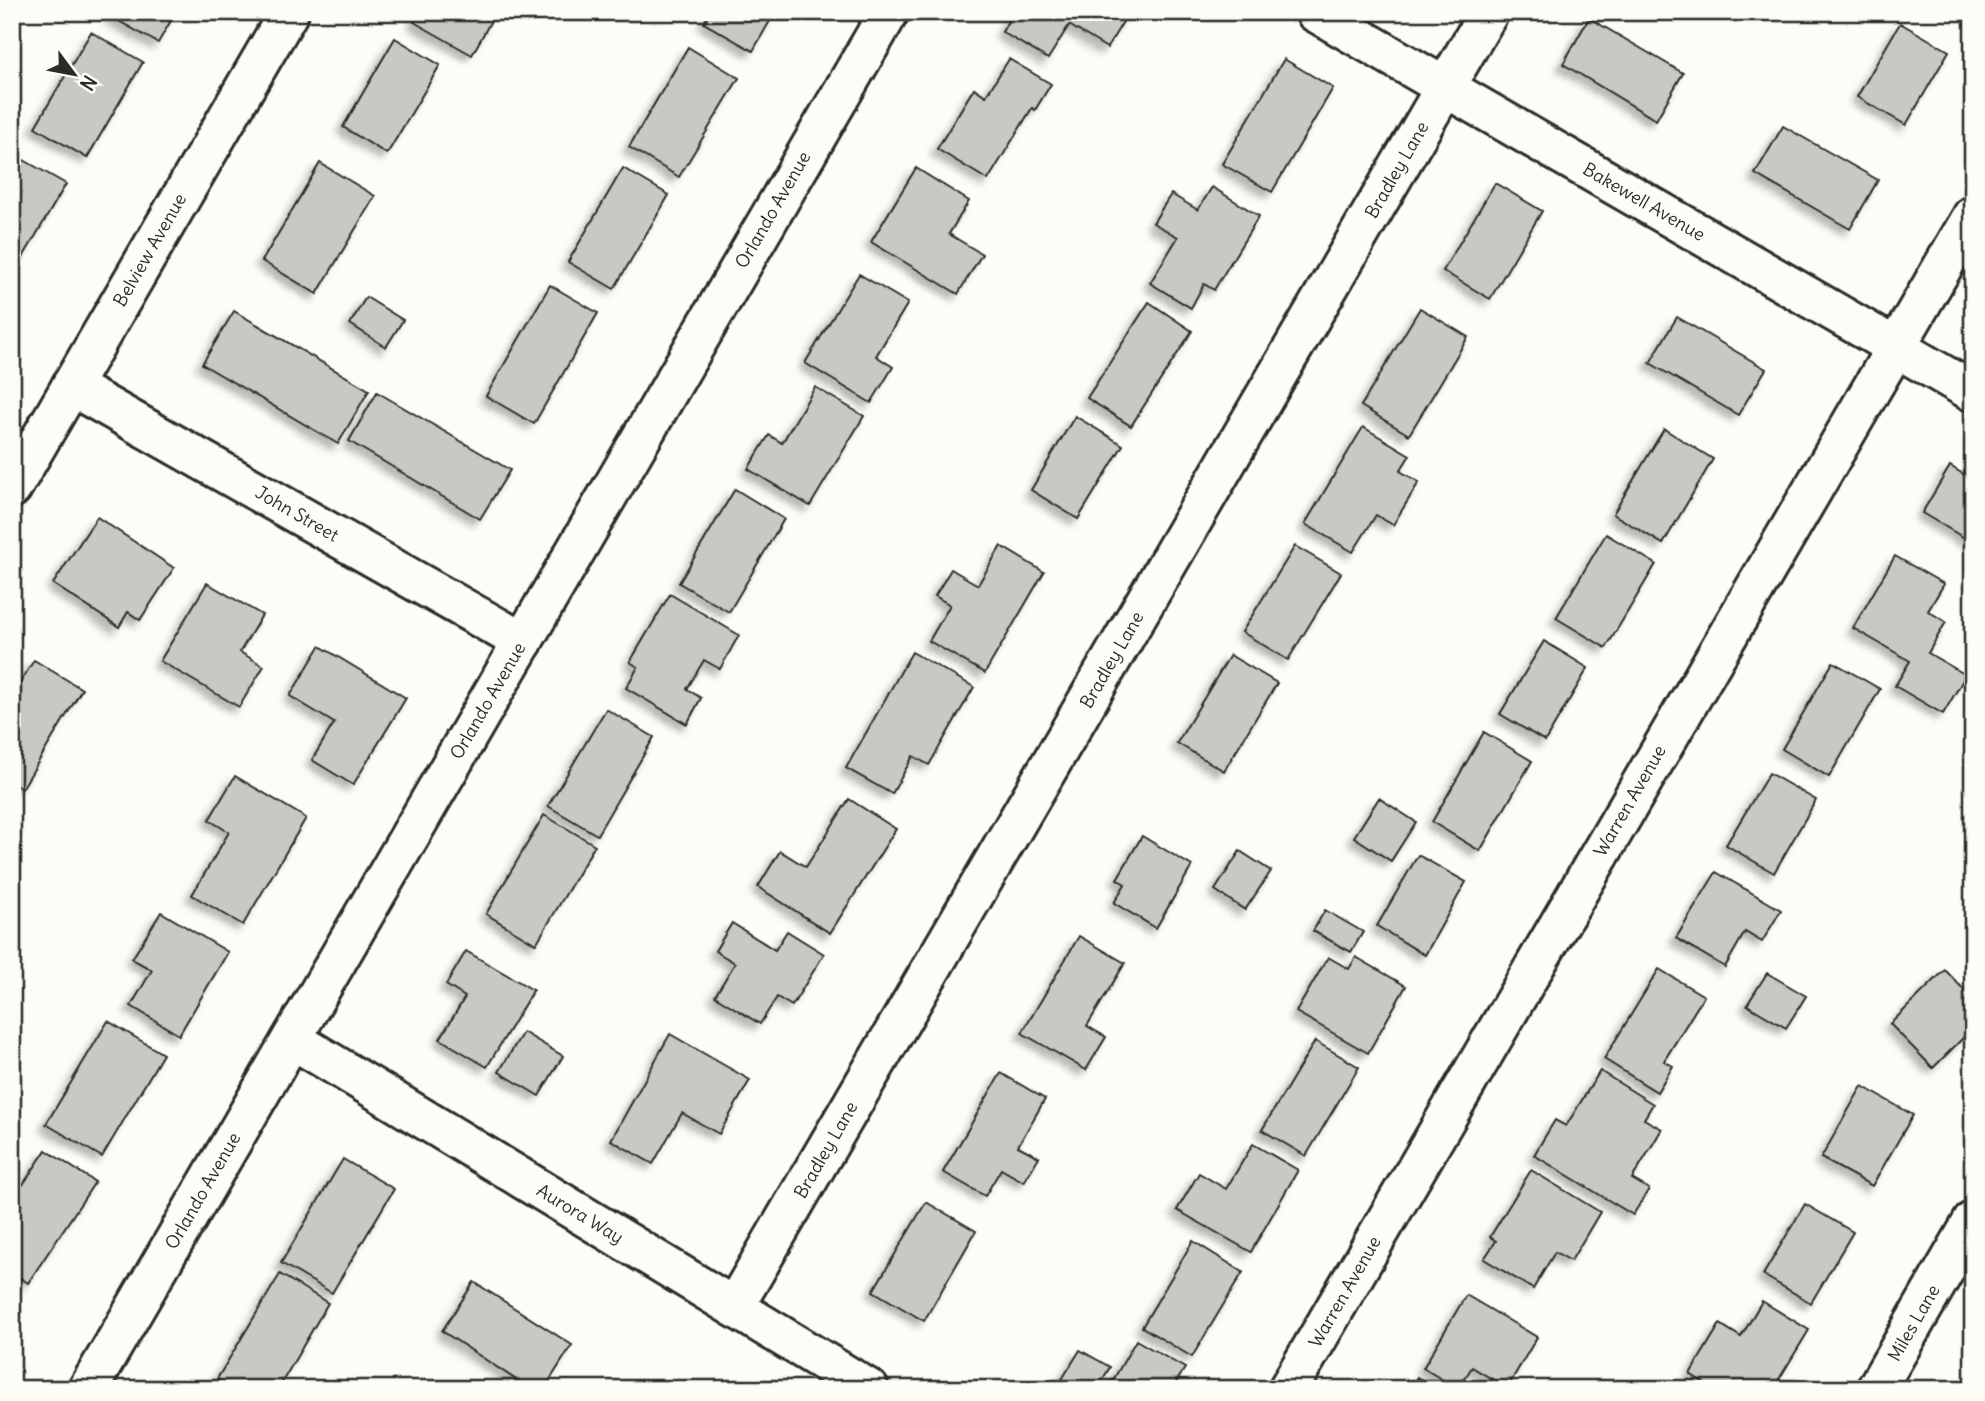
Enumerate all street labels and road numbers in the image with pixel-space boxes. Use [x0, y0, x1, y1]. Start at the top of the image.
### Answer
street label: Bradley Lane [1360, 117, 1434, 222]
street label: Orlando Avenue [730, 147, 815, 272]
street label: Bakewell Avenue [1579, 157, 1709, 246]
street label: Belview Avenue [108, 189, 191, 310]
street label: John Street [252, 481, 343, 547]
street label: Bradley Lane [1075, 607, 1149, 712]
street label: Orlando Avenue [445, 638, 530, 763]
street label: Warren Avenue [1588, 741, 1671, 861]
street label: Bradley Lane [789, 1097, 863, 1202]
street label: Orlando Avenue [160, 1128, 245, 1253]
street label: Aurora Way [533, 1179, 628, 1248]
street label: Warren Avenue [1303, 1232, 1386, 1352]
street label: Miles Lane [1882, 1280, 1945, 1365]

